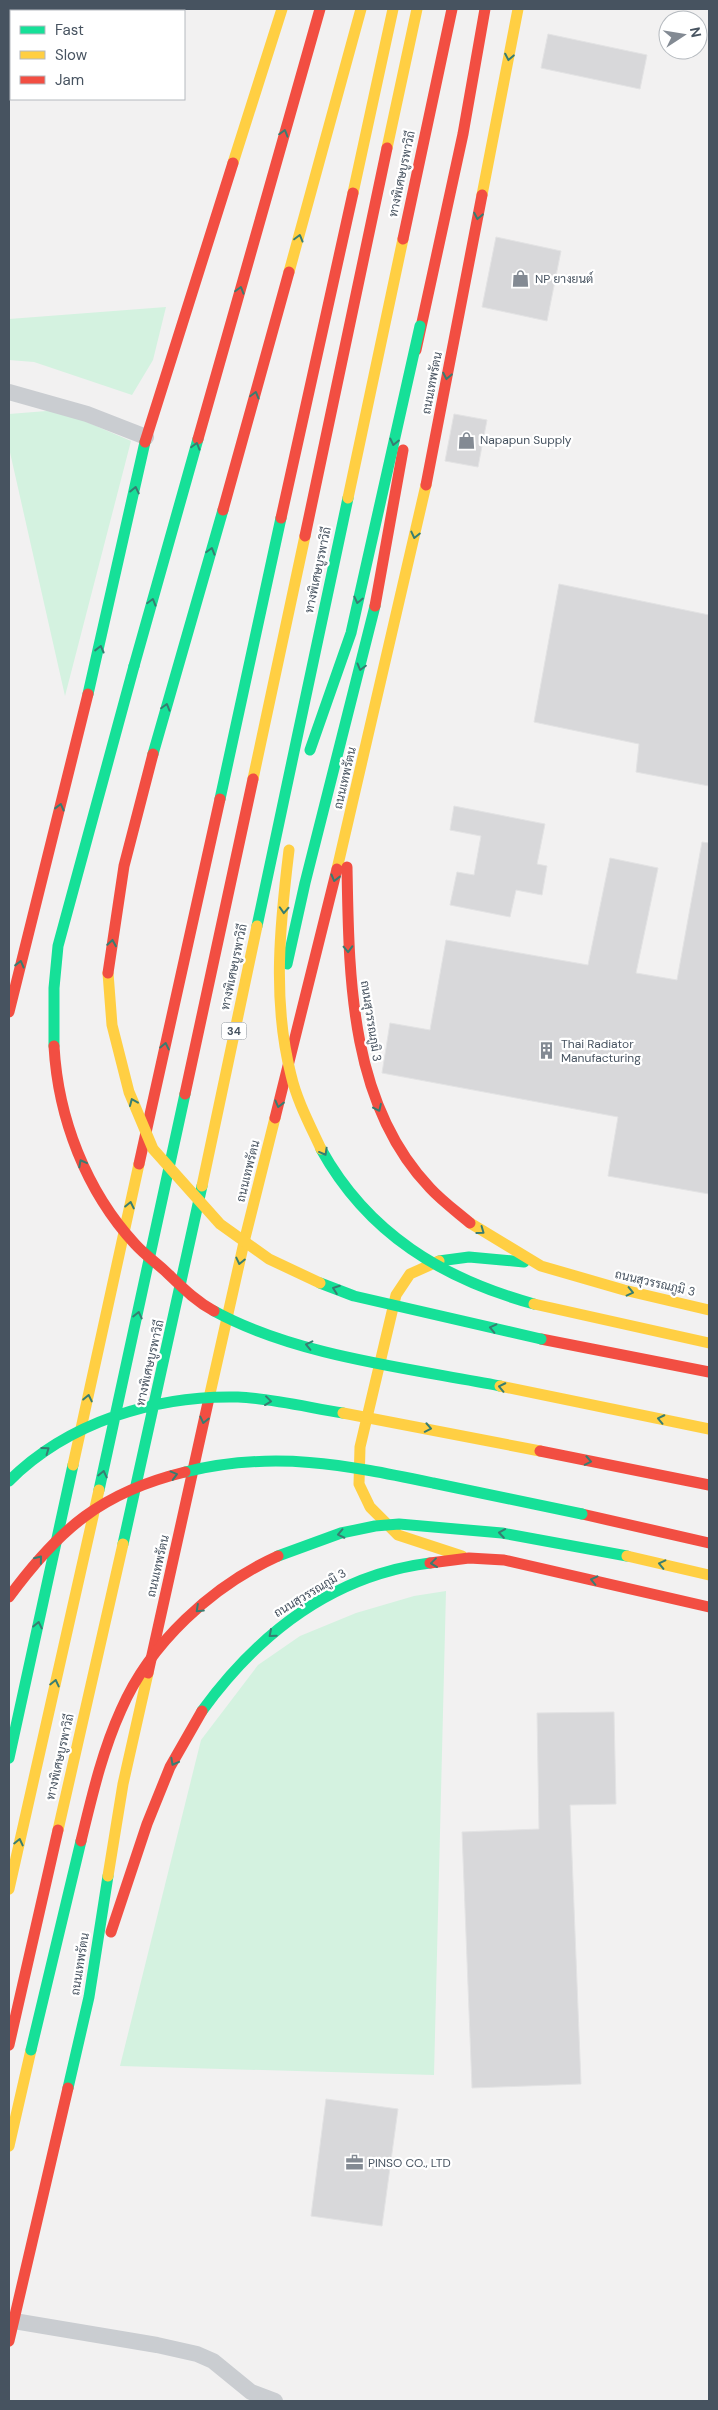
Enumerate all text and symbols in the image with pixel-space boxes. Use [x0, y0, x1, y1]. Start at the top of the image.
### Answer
legend [10, 10, 185, 100]
north arrow [658, 10, 708, 60]
text: Fast [55, 20, 84, 40]
text: N [686, 25, 706, 39]
text: Slow [55, 45, 88, 65]
one-way arrow [504, 52, 514, 61]
text: Jam [55, 70, 84, 90]
street label: ทางพิเศษบูรพาวิถี [385, 129, 419, 219]
one-way arrow [279, 130, 289, 138]
one-way arrow [473, 212, 484, 221]
one-way arrow [293, 235, 303, 243]
shop icon: NP ยางยนต์ [511, 269, 531, 289]
place label: NP ยางยนต์ [535, 271, 593, 287]
one-way arrow [234, 286, 244, 294]
street label: ถนนเทพรัตน [418, 350, 446, 416]
one-way arrow [443, 371, 453, 380]
one-way arrow [250, 391, 260, 399]
shop icon: Napapun Supply [456, 430, 476, 450]
place label: Napapun Supply [480, 432, 572, 448]
one-way arrow [389, 437, 400, 446]
one-way arrow [190, 442, 200, 451]
one-way arrow [129, 486, 139, 495]
street label: ทางพิเศษบูรพาวิถี [301, 525, 335, 615]
one-way arrow [410, 530, 421, 539]
one-way arrow [205, 547, 216, 556]
one-way arrow [353, 596, 364, 605]
one-way arrow [146, 598, 157, 607]
one-way arrow [94, 645, 105, 654]
one-way arrow [356, 662, 367, 671]
one-way arrow [160, 703, 171, 712]
street label: ถนนเทพรัตน [330, 745, 360, 811]
one-way arrow [54, 802, 65, 811]
one-way arrow [330, 874, 341, 883]
one-way arrow [278, 906, 289, 914]
street label: ทางพิเศษบูรพาวิถี [217, 922, 251, 1012]
one-way arrow [106, 938, 117, 946]
one-way arrow [342, 946, 353, 954]
one-way arrow [15, 961, 25, 969]
street label: ถนนสุวรรณภูมิ 3 [356, 979, 385, 1063]
road number: 34 [222, 1022, 246, 1040]
place label: Thai Radiator Manufacturing [561, 1036, 641, 1066]
building icon: Thai Radiator Manufacturing [537, 1041, 557, 1061]
one-way arrow [159, 1042, 170, 1051]
one-way arrow [129, 1098, 140, 1107]
one-way arrow [274, 1099, 285, 1108]
one-way arrow [372, 1103, 383, 1112]
street label: ถนนเทพรัตน [233, 1138, 263, 1204]
one-way arrow [318, 1146, 328, 1155]
one-way arrow [78, 1159, 88, 1168]
one-way arrow [124, 1201, 135, 1210]
one-way arrow [475, 1225, 484, 1235]
one-way arrow [235, 1257, 246, 1266]
street label: ถนนสุวรรณภูมิ 3 [613, 1266, 697, 1301]
one-way arrow [332, 1285, 340, 1295]
one-way arrow [625, 1286, 634, 1297]
one-way arrow [132, 1311, 143, 1320]
street label: ทางพิเศษบูรพาวิถี [132, 1318, 168, 1408]
one-way arrow [489, 1323, 498, 1334]
one-way arrow [305, 1341, 314, 1351]
one-way arrow [498, 1382, 507, 1392]
one-way arrow [82, 1394, 93, 1402]
one-way arrow [265, 1395, 273, 1406]
one-way arrow [657, 1414, 666, 1425]
one-way arrow [199, 1415, 210, 1424]
one-way arrow [424, 1423, 433, 1433]
one-way arrow [41, 1447, 50, 1457]
one-way arrow [583, 1455, 592, 1465]
one-way arrow [97, 1469, 107, 1478]
one-way arrow [170, 1470, 179, 1481]
one-way arrow [337, 1528, 346, 1538]
one-way arrow [498, 1528, 506, 1539]
street label: ถนนเทพรัตน [143, 1533, 173, 1599]
one-way arrow [33, 1556, 41, 1565]
one-way arrow [429, 1557, 437, 1568]
one-way arrow [657, 1559, 666, 1570]
street label: ถนนสุวรรณภูมิ 3 [271, 1565, 350, 1622]
one-way arrow [589, 1575, 598, 1586]
one-way arrow [196, 1603, 205, 1612]
one-way arrow [32, 1621, 43, 1630]
one-way arrow [268, 1628, 277, 1637]
one-way arrow [49, 1679, 60, 1688]
street label: ทางพิเศษบูรพาวิถี [42, 1712, 78, 1802]
one-way arrow [170, 1756, 180, 1765]
one-way arrow [14, 1837, 24, 1846]
street label: ถนนเทพรัตน [67, 1931, 93, 1996]
office icon: PINSO CO., LTD [344, 2153, 364, 2173]
place label: PINSO CO., LTD [368, 2155, 451, 2171]

